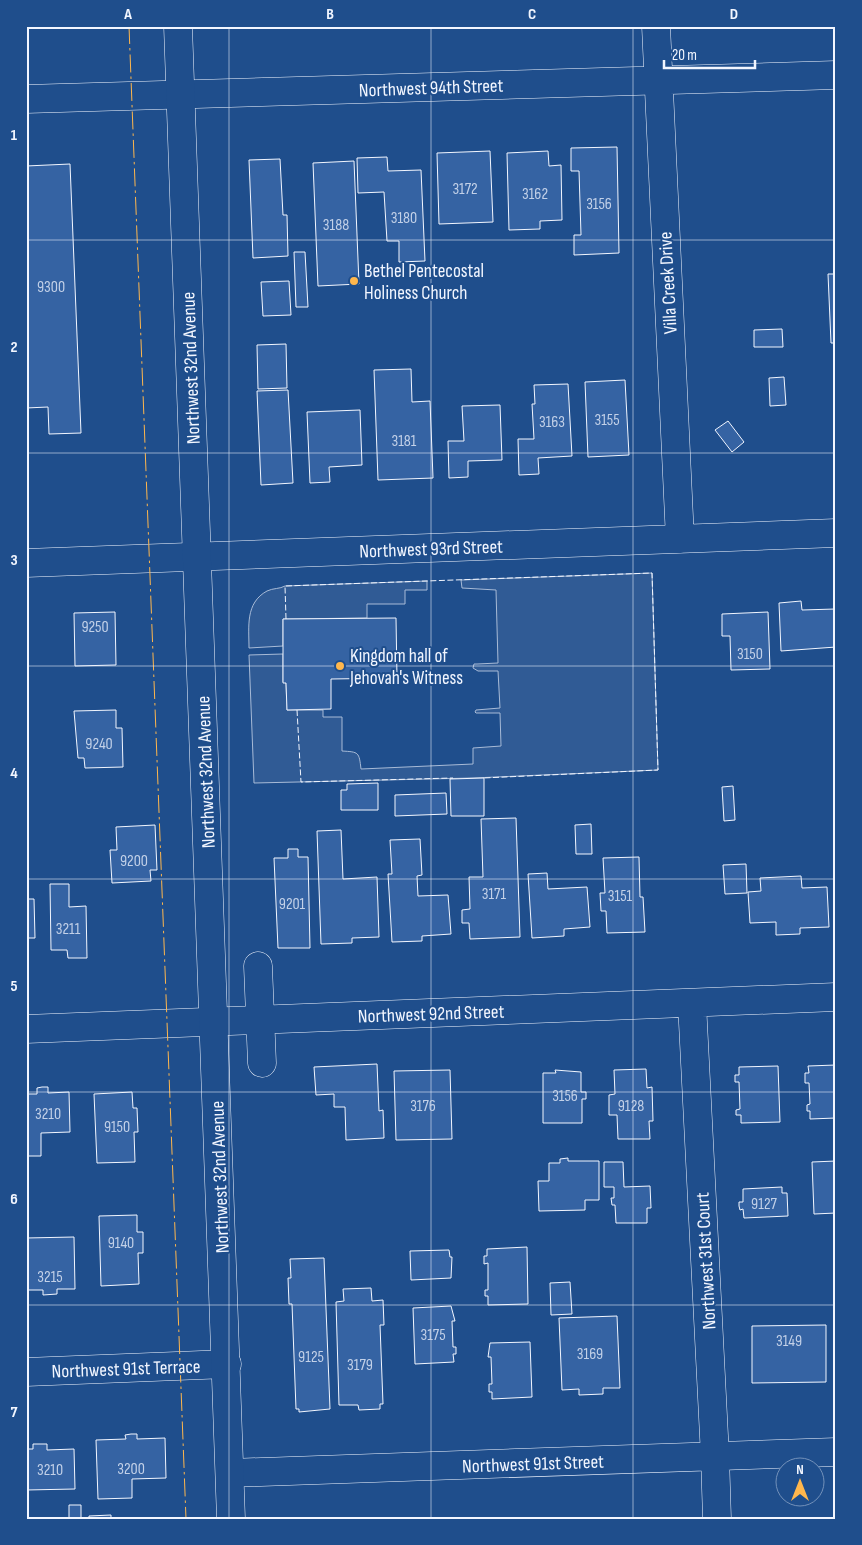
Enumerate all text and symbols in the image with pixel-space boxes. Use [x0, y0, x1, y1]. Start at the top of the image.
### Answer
text: A [123, 5, 132, 24]
text: B [326, 5, 334, 24]
text: C [528, 5, 536, 24]
text: D [730, 5, 738, 24]
scale bar [664, 38, 756, 70]
text: 20 m [672, 46, 697, 65]
street label: Northwest 94th Street [358, 74, 504, 103]
text: 1 [11, 126, 18, 145]
house number: 3172 [452, 180, 478, 199]
house number: 3162 [522, 185, 548, 204]
house number: 3156 [586, 195, 612, 214]
house number: 3180 [391, 209, 417, 228]
house number: 3188 [323, 216, 349, 235]
street label: Villa Creek Drive [654, 231, 683, 335]
place label: Bethel Pentecostal Holiness Church [364, 260, 484, 305]
marker: Bethel Pentecostal Holiness Church [348, 275, 360, 287]
house number: 9300 [37, 278, 65, 297]
street label: Northwest 32nd Avenue [177, 291, 206, 444]
text: 2 [10, 338, 18, 357]
house number: 3155 [594, 411, 620, 430]
house number: 3163 [539, 413, 565, 432]
house number: 3181 [392, 432, 417, 451]
street label: Northwest 93rd Street [359, 535, 503, 563]
text: 3 [10, 551, 18, 570]
house number: 9250 [81, 618, 109, 637]
place label: Kingdom hall of Jehovah's Witness [349, 645, 463, 690]
house number: 3150 [737, 645, 763, 664]
marker: Kingdom hall of Jehovah's Witness [334, 660, 346, 672]
street label: Northwest 32nd Avenue [192, 695, 221, 848]
house number: 9240 [85, 735, 113, 754]
text: 4 [10, 764, 18, 783]
house number: 9200 [120, 852, 148, 871]
house number: 3171 [482, 885, 507, 904]
house number: 3151 [608, 887, 633, 906]
house number: 9201 [279, 895, 306, 914]
house number: 3211 [56, 920, 81, 939]
text: 5 [10, 977, 18, 996]
street label: Northwest 92nd Street [357, 1000, 505, 1029]
house number: 3156 [552, 1087, 578, 1106]
house number: 3176 [410, 1097, 436, 1116]
house number: 9128 [618, 1097, 644, 1116]
street label: Northwest 32nd Avenue [206, 1100, 235, 1253]
house number: 3210 [35, 1105, 61, 1124]
house number: 9150 [104, 1118, 130, 1137]
text: 6 [10, 1190, 18, 1209]
street label: Northwest 31st Court [691, 1191, 722, 1330]
house number: 9127 [751, 1195, 778, 1214]
house number: 9140 [108, 1234, 134, 1253]
house number: 3215 [37, 1268, 63, 1287]
house number: 3175 [420, 1326, 446, 1345]
house number: 3149 [776, 1332, 802, 1351]
house number: 3169 [577, 1345, 603, 1364]
house number: 9125 [298, 1348, 324, 1367]
street label: Northwest 91st Terrace [51, 1355, 201, 1384]
house number: 3179 [347, 1356, 373, 1375]
text: 7 [11, 1403, 18, 1422]
street label: Northwest 91st Street [462, 1451, 605, 1478]
north arrow [774, 1458, 824, 1508]
house number: 3200 [117, 1460, 145, 1479]
house number: 3210 [37, 1461, 63, 1480]
text: N [796, 1461, 804, 1478]

